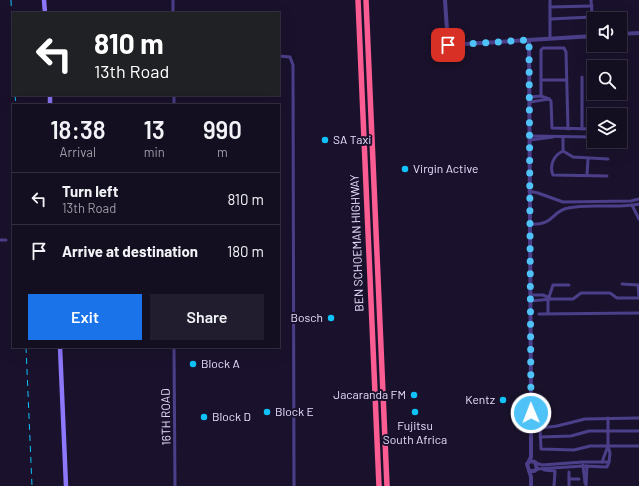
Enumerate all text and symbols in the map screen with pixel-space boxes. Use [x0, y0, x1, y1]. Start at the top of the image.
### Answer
map controls [587, 12, 627, 148]
button: sound [587, 12, 627, 52]
text: 810 m [94, 26, 164, 60]
icon: left [28, 28, 80, 80]
pin [431, 28, 465, 62]
icon: arrive [437, 34, 459, 56]
text: 13th Road [94, 60, 169, 82]
button: search [587, 60, 627, 100]
button: layers [587, 108, 627, 148]
text: 18:38 [50, 115, 105, 144]
text: 13 [144, 115, 165, 144]
text: 990 [203, 115, 242, 144]
place label: SA Taxi [333, 132, 371, 146]
marker: SA Taxi [320, 135, 330, 145]
text: Arrival [60, 144, 96, 160]
text: min [144, 144, 165, 160]
text: m [217, 144, 228, 160]
place label: Virgin Active [413, 161, 478, 175]
marker: Virgin Active [400, 164, 410, 174]
street label: BEN SCHOEMAN HIGHWAY [347, 174, 365, 312]
text: Turn left [62, 182, 118, 200]
icon: left [28, 188, 50, 210]
text: 810 m [227, 190, 264, 208]
text: 13th Road [62, 200, 116, 216]
icon: arrive [28, 240, 50, 262]
text: Arrive at destination [62, 242, 198, 260]
text: 180 m [227, 242, 264, 260]
button: Exit [28, 294, 142, 340]
button: Share [150, 294, 264, 340]
place label: Bosch [290, 310, 323, 324]
marker: Bosch [326, 313, 336, 323]
place label: Block A [201, 356, 240, 370]
marker: Block A [188, 359, 198, 369]
place label: Jacaranda FM [333, 387, 406, 401]
street label: 16TH ROAD [158, 388, 172, 446]
marker: Jacaranda FM [409, 390, 419, 400]
place label: Kentz [465, 392, 495, 406]
position arrow [510, 392, 552, 434]
marker: Kentz [498, 395, 508, 405]
place label: Block E [275, 404, 314, 418]
marker: Block E [262, 407, 272, 417]
marker: Fujitsu South Africa [410, 407, 420, 417]
place label: Block D [212, 409, 251, 423]
marker: Block D [199, 412, 209, 422]
place label: Fujitsu South Africa [383, 418, 447, 446]

